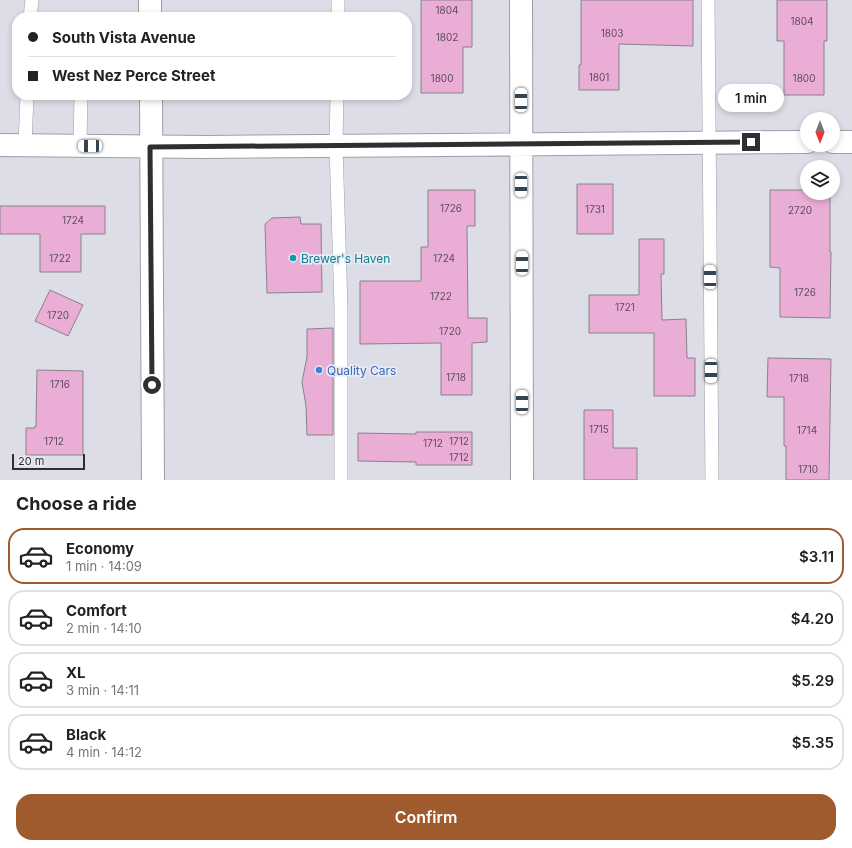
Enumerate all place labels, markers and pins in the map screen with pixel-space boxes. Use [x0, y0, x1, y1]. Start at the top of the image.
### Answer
place label: Brewer's Haven [301, 251, 390, 266]
marker: Brewer's Haven [288, 253, 298, 263]
place label: Quality Cars [327, 363, 396, 378]
marker: Quality Cars [314, 365, 324, 375]

